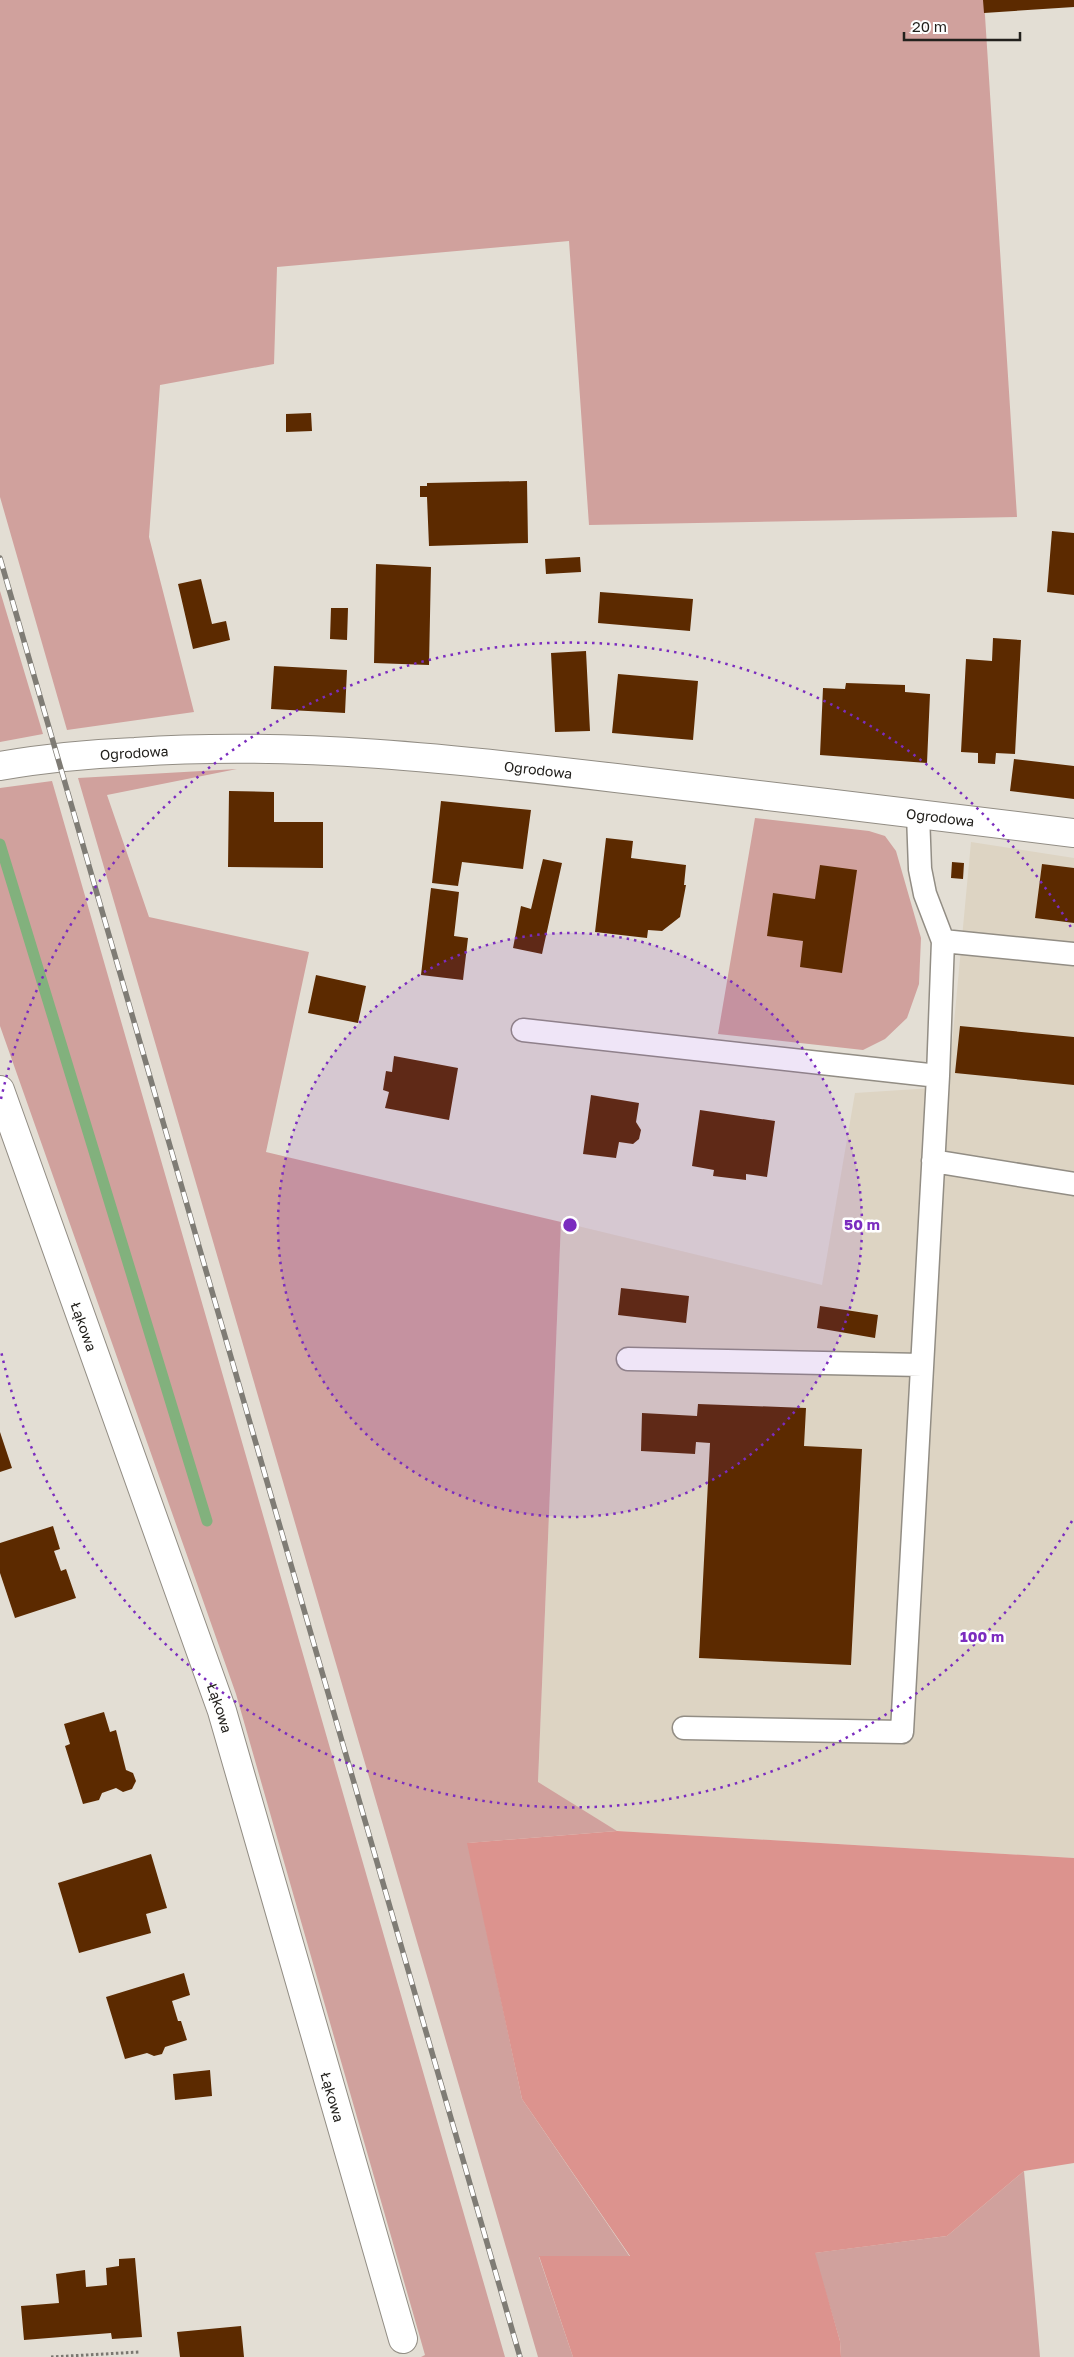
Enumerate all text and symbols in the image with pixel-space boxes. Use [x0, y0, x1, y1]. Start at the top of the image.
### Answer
scale bar [904, 10, 1020, 42]
text: 20 m [912, 17, 947, 35]
street label: Ogrodowa [99, 742, 169, 762]
street label: Ogrodowa [503, 757, 573, 781]
street label: Ogrodowa [905, 804, 975, 829]
text: 50 m [844, 1215, 880, 1233]
centre of rings [561, 1216, 579, 1234]
street label: Łąkowa [68, 1299, 101, 1353]
text: 100 m [960, 1627, 1004, 1645]
street label: Łąkowa [204, 1681, 236, 1735]
street label: Łąkowa [318, 2070, 348, 2124]

